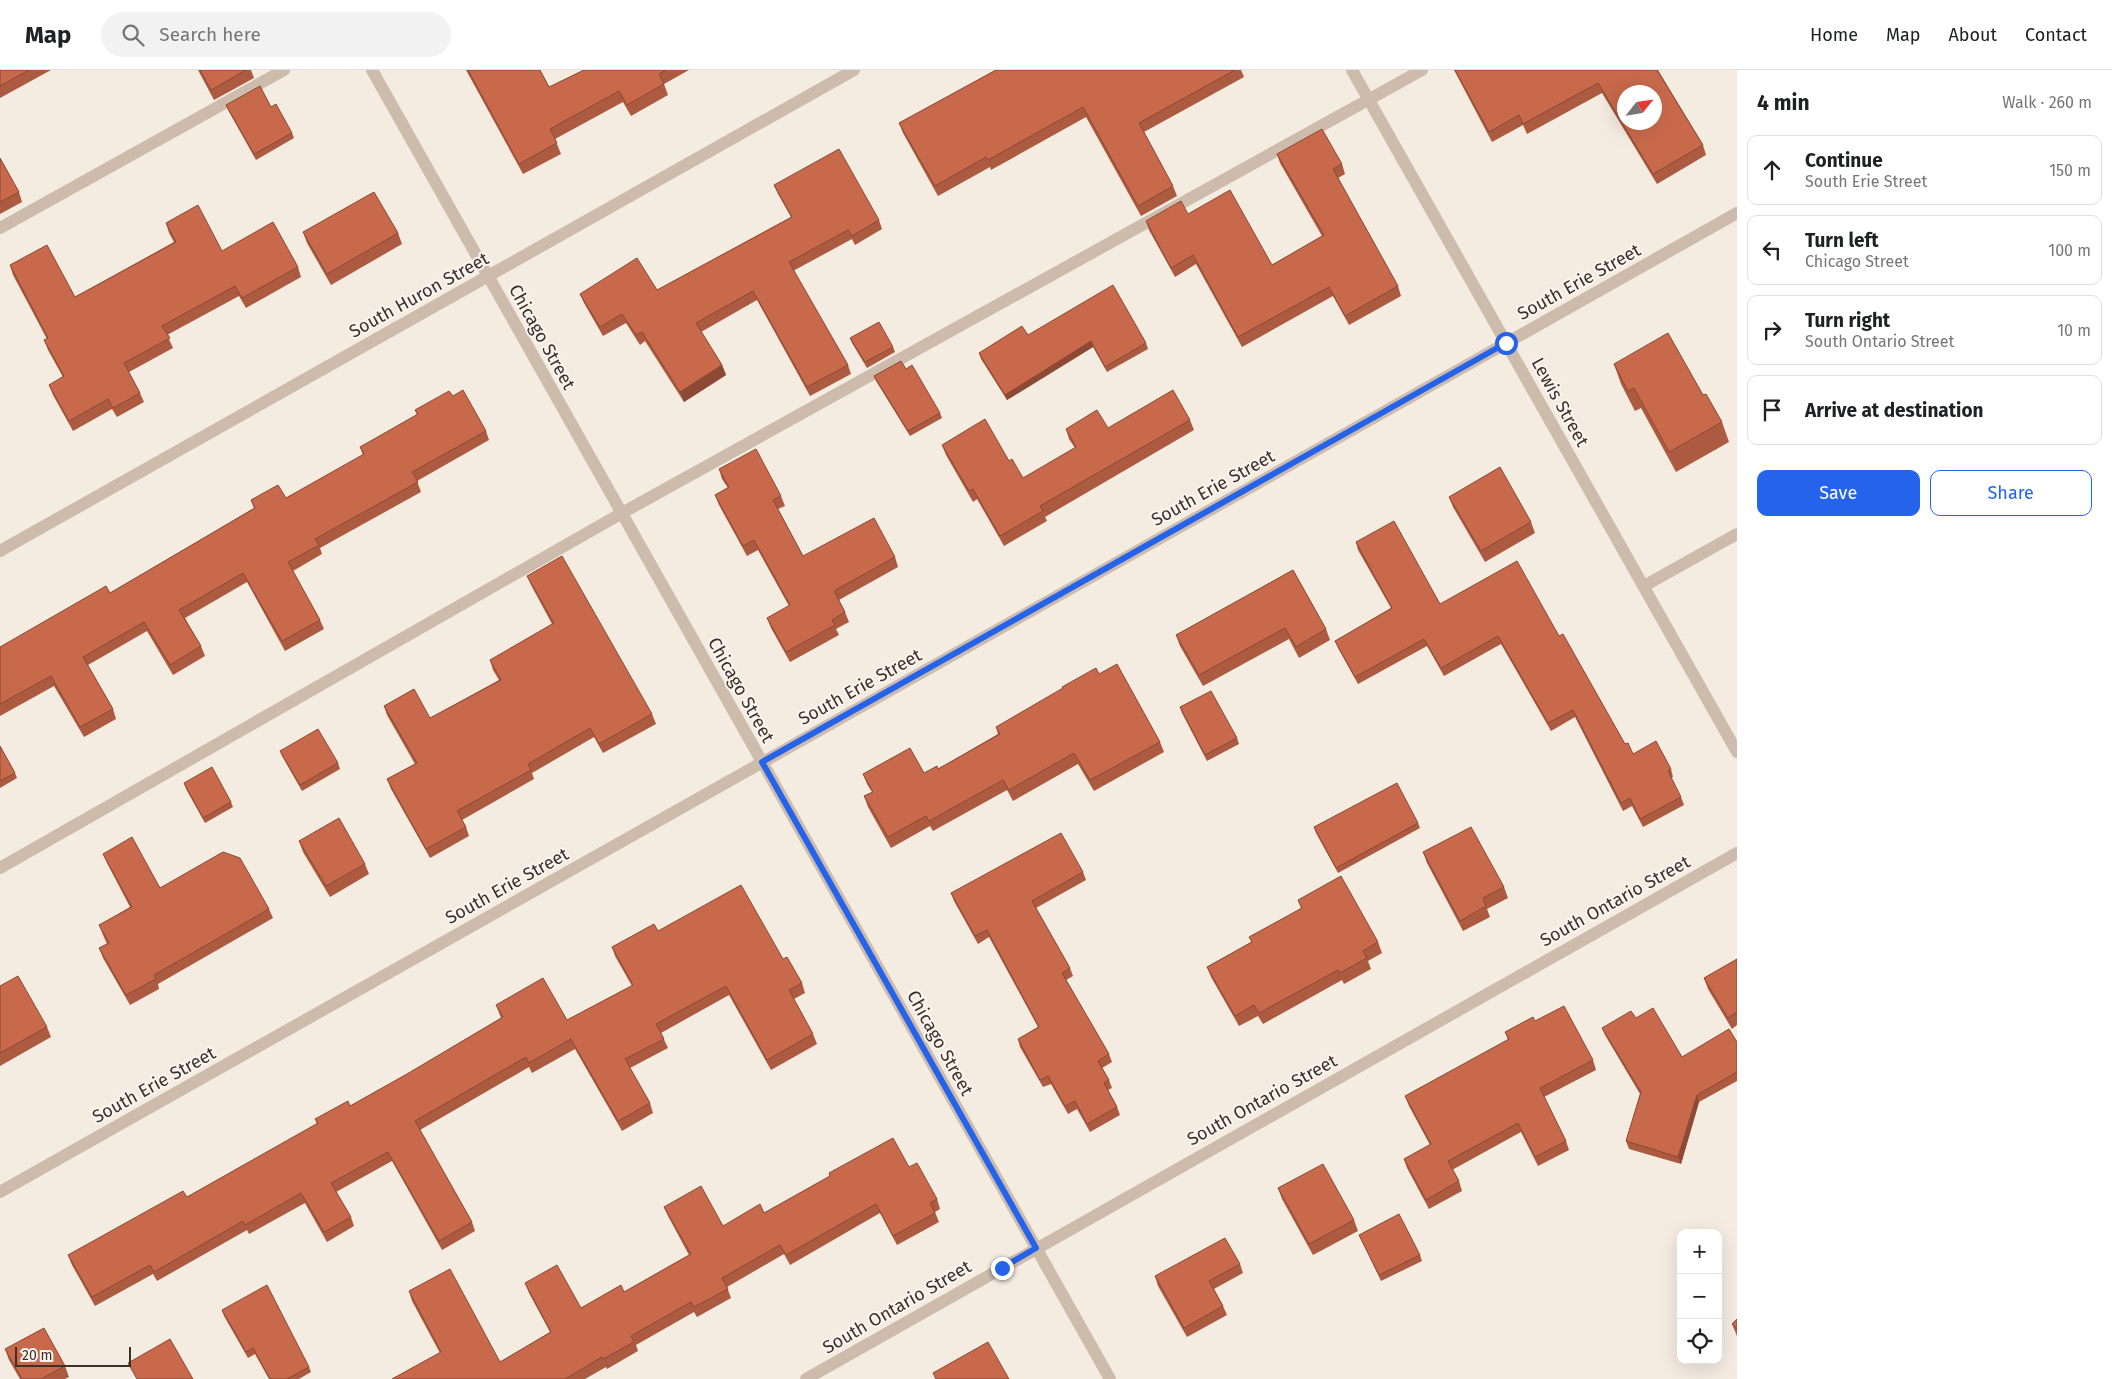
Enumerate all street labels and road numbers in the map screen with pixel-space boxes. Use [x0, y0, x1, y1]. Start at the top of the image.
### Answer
street label: South Erie Street [1514, 239, 1645, 325]
street label: South Huron Street [345, 247, 493, 343]
street label: Chicago Street [504, 281, 580, 394]
street label: Lewis Street [1527, 354, 1594, 451]
street label: South Erie Street [1148, 445, 1279, 531]
street label: Chicago Street [703, 634, 779, 747]
street label: South Erie Street [795, 644, 926, 730]
street label: South Erie Street [442, 843, 573, 929]
street label: South Ontario Street [1536, 850, 1694, 951]
street label: Chicago Street [902, 987, 978, 1100]
street label: South Erie Street [89, 1042, 220, 1128]
street label: South Ontario Street [1183, 1049, 1341, 1150]
street label: South Ontario Street [819, 1255, 976, 1359]

